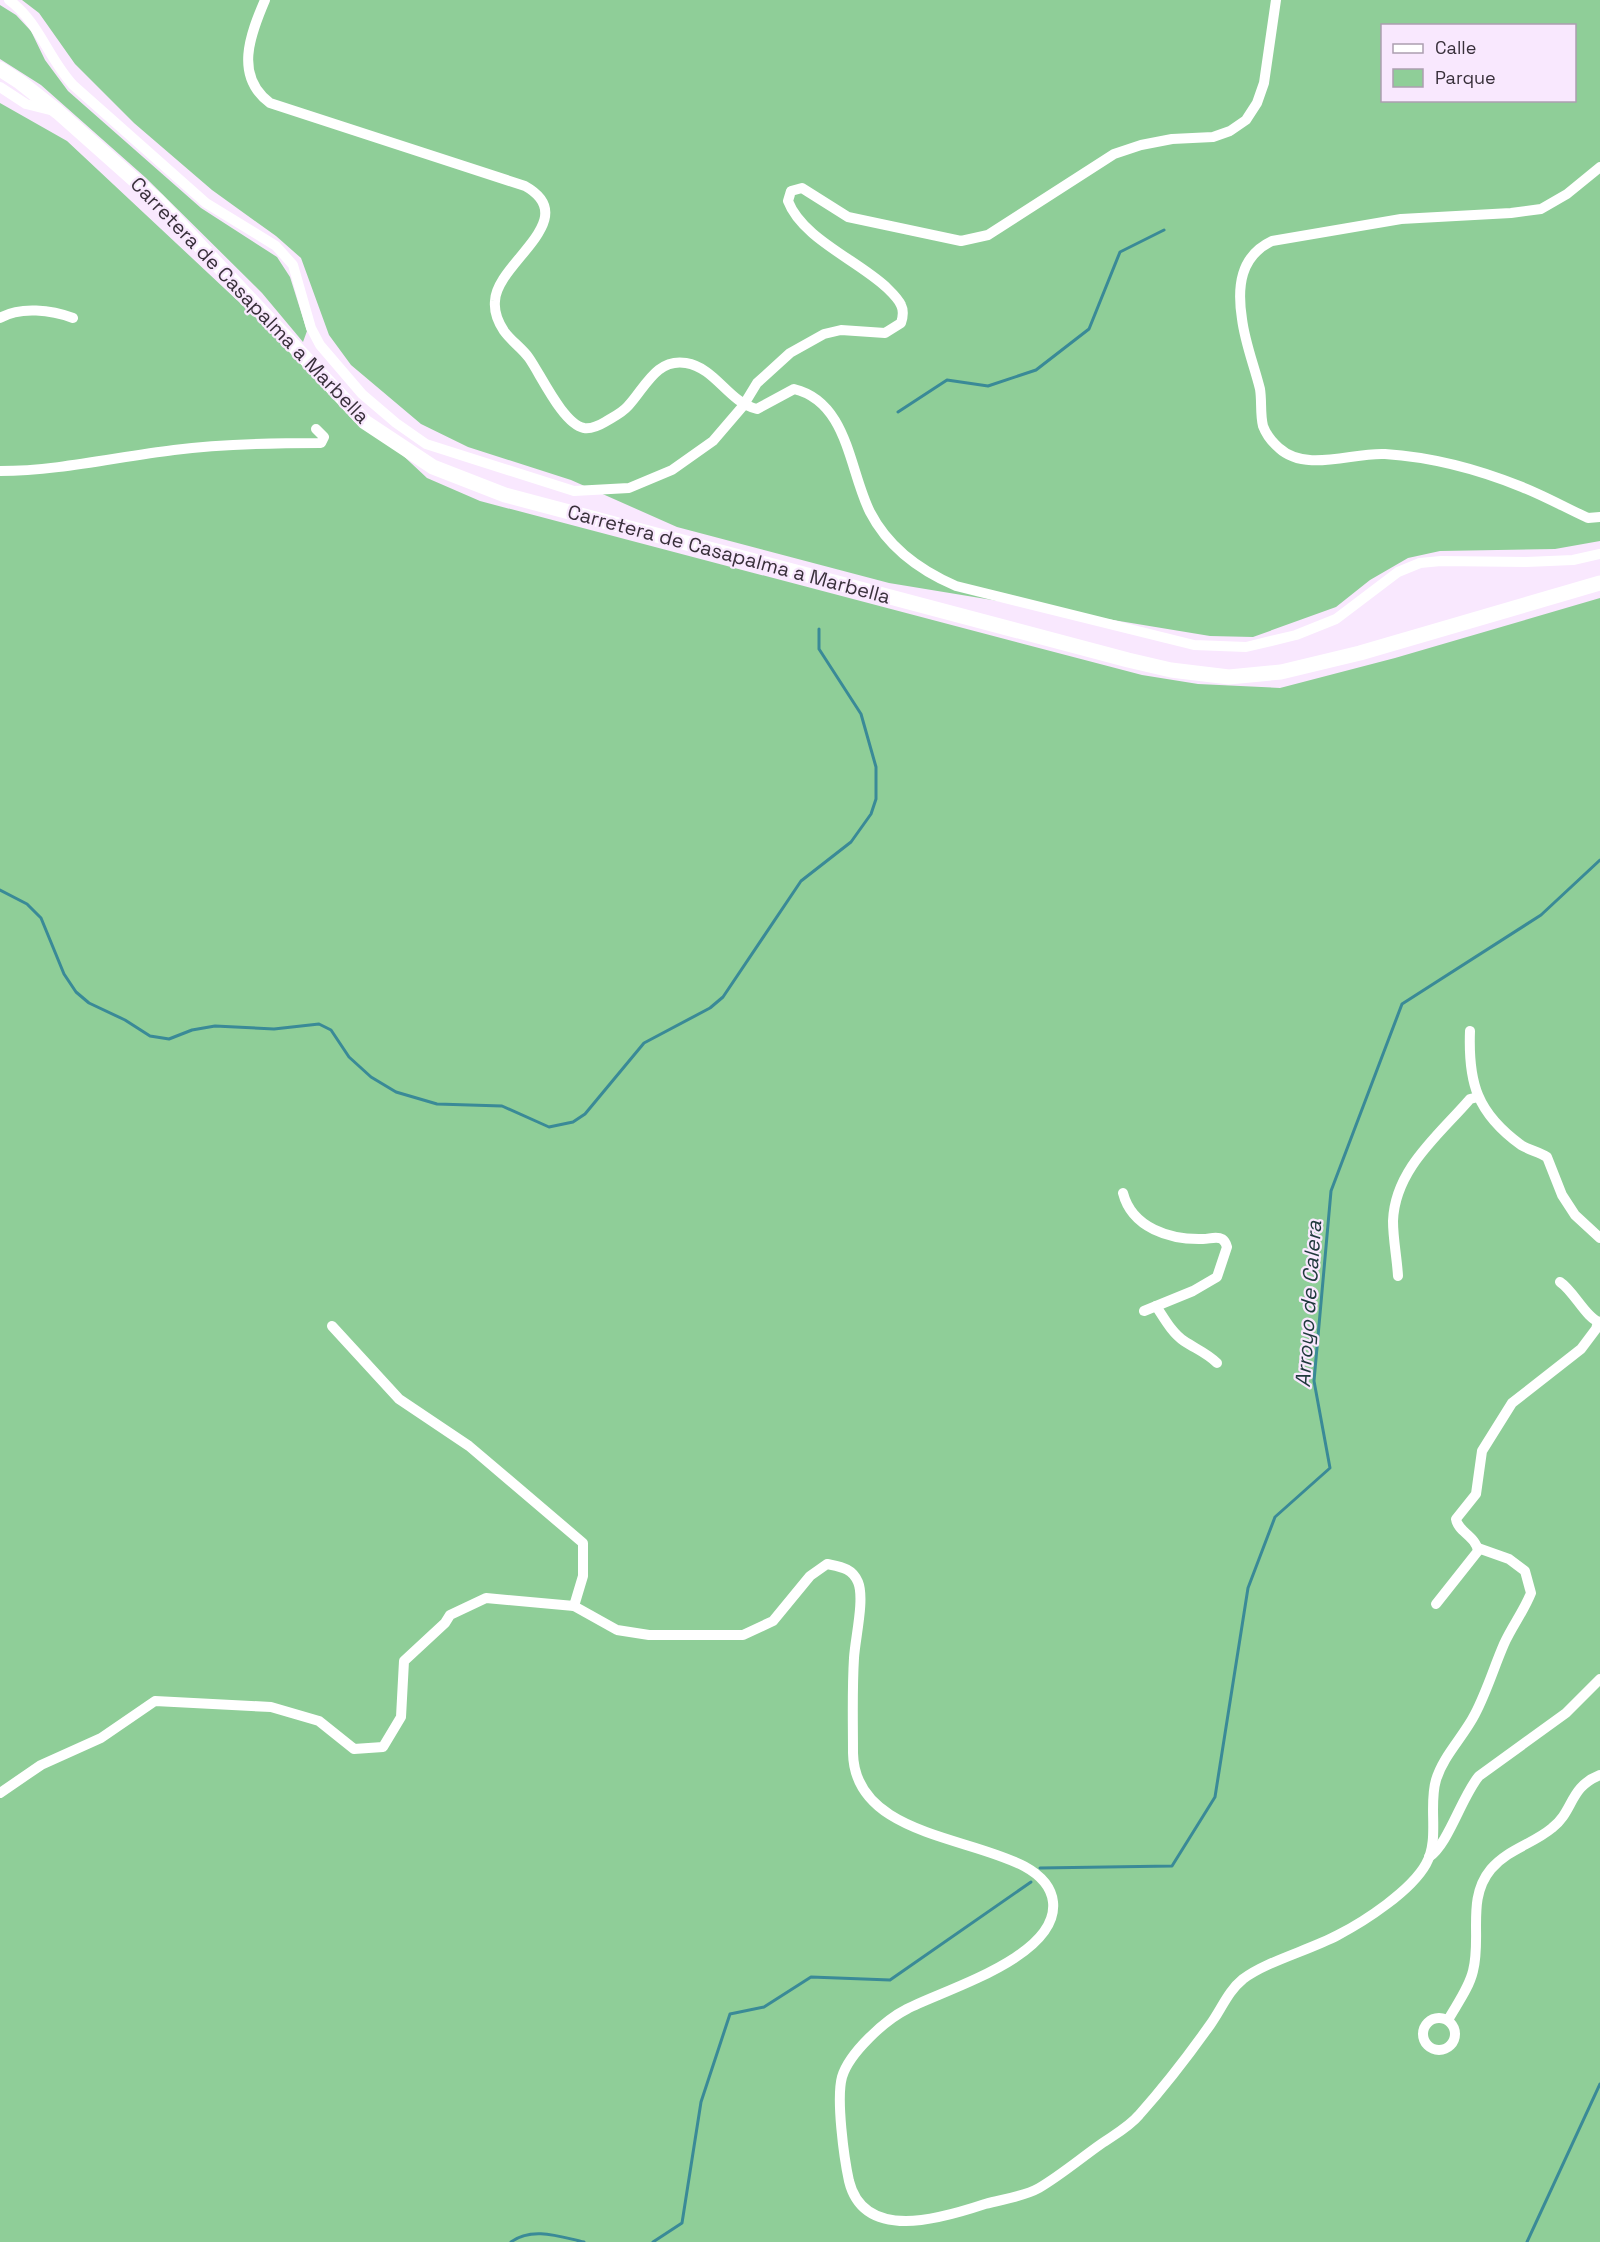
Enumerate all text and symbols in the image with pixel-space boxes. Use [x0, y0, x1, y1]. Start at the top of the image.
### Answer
legend [1381, 24, 1576, 102]
text: Calle [1435, 36, 1476, 59]
text: Parque [1435, 66, 1496, 89]
street label: Carretera de Casapalma a Marbella [125, 171, 375, 429]
street label: Carretera de Casapalma a Marbella [565, 498, 893, 610]
water label: Arroyo de Calera [1289, 1219, 1327, 1388]

